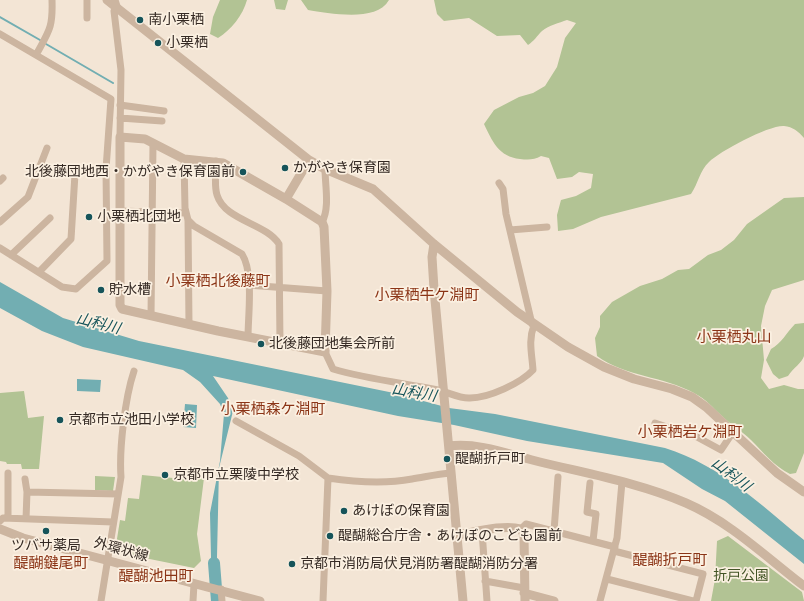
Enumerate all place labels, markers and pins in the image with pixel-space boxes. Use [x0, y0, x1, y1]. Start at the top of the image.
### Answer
place label: 南小栗栖 [148, 12, 204, 28]
marker: 南小栗栖 [135, 15, 145, 25]
place label: 小栗栖 [166, 35, 208, 51]
marker: 小栗栖 [153, 38, 163, 48]
place label: かがやき保育園 [293, 160, 391, 176]
marker: かがやき保育園 [280, 163, 290, 173]
place label: 北後藤団地西・かがやき保育園前 [25, 164, 235, 180]
marker: 北後藤団地西・かがやき保育園前 [238, 167, 248, 177]
place label: 小栗栖北団地 [97, 209, 181, 225]
marker: 小栗栖北団地 [84, 212, 94, 222]
place label: 貯水槽 [109, 282, 151, 298]
marker: 貯水槽 [96, 285, 106, 295]
place label: 北後藤団地集会所前 [269, 336, 395, 352]
marker: 北後藤団地集会所前 [256, 339, 266, 349]
place label: 京都市立池田小学校 [68, 412, 194, 428]
marker: 京都市立池田小学校 [55, 415, 65, 425]
place label: 醍醐折戸町 [455, 451, 525, 467]
marker: 醍醐折戸町 [442, 454, 452, 464]
place label: 京都市立栗陵中学校 [173, 467, 299, 483]
marker: 京都市立栗陵中学校 [160, 470, 170, 480]
place label: あけぼの保育園 [352, 503, 450, 519]
marker: あけぼの保育園 [339, 506, 349, 516]
marker: ツバサ薬局 [41, 526, 51, 536]
place label: 醍醐総合庁舎・あけぼのこども園前 [338, 528, 562, 544]
marker: 醍醐総合庁舎・あけぼのこども園前 [325, 531, 335, 541]
place label: ツバサ薬局 [11, 538, 81, 554]
place label: 京都市消防局伏見消防署醍醐消防分署 [300, 556, 538, 572]
marker: 京都市消防局伏見消防署醍醐消防分署 [287, 559, 297, 569]

